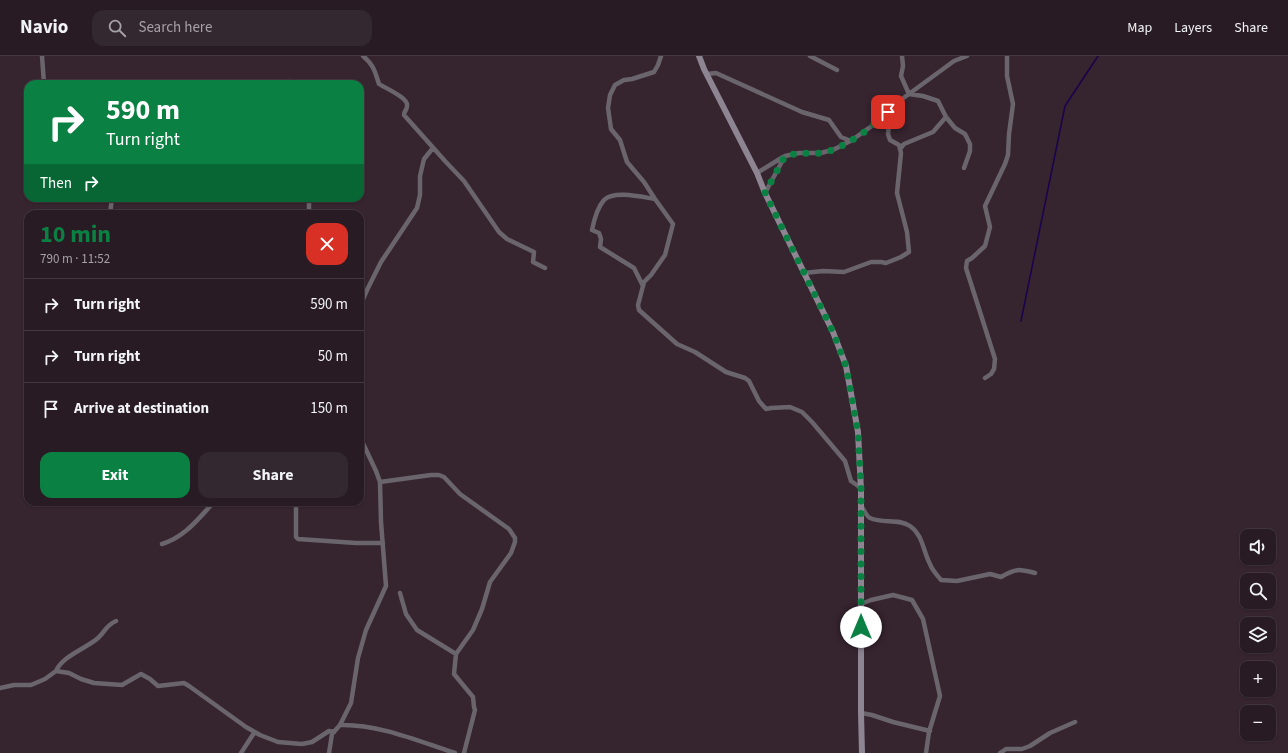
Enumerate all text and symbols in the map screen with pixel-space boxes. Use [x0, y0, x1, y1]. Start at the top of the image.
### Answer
search box [92, 10, 372, 46]
text: Navio [20, 14, 68, 41]
icon: search [106, 17, 128, 39]
text: Search here [138, 17, 212, 38]
text: Map [1127, 18, 1152, 38]
text: Layers [1174, 18, 1212, 38]
text: Share [1234, 18, 1268, 38]
text: 590 m [106, 90, 180, 130]
pin [871, 95, 905, 129]
icon: right [40, 96, 92, 148]
icon: arrive [877, 101, 899, 123]
text: Turn right [106, 127, 180, 152]
icon: right [80, 172, 102, 194]
text: Then [40, 173, 72, 194]
text: 10 min [40, 217, 111, 252]
button: close [306, 223, 348, 265]
text: 790 m · 11:52 [40, 250, 110, 268]
icon: right [40, 294, 62, 316]
text: Turn right [74, 294, 140, 315]
text: 590 m [310, 294, 348, 315]
icon: right [40, 346, 62, 368]
text: Turn right [74, 346, 140, 367]
text: 50 m [318, 346, 348, 367]
icon: arrive [40, 398, 62, 420]
text: Arrive at destination [74, 398, 209, 419]
text: 150 m [310, 398, 348, 419]
button: Exit [40, 452, 190, 498]
button: Share [198, 452, 348, 498]
map controls [1240, 529, 1276, 741]
button: sound [1240, 529, 1276, 565]
button: search [1240, 573, 1276, 609]
position arrow [840, 606, 882, 648]
button: layers [1240, 617, 1276, 653]
button: + [1240, 661, 1276, 697]
button: − [1240, 705, 1276, 741]

